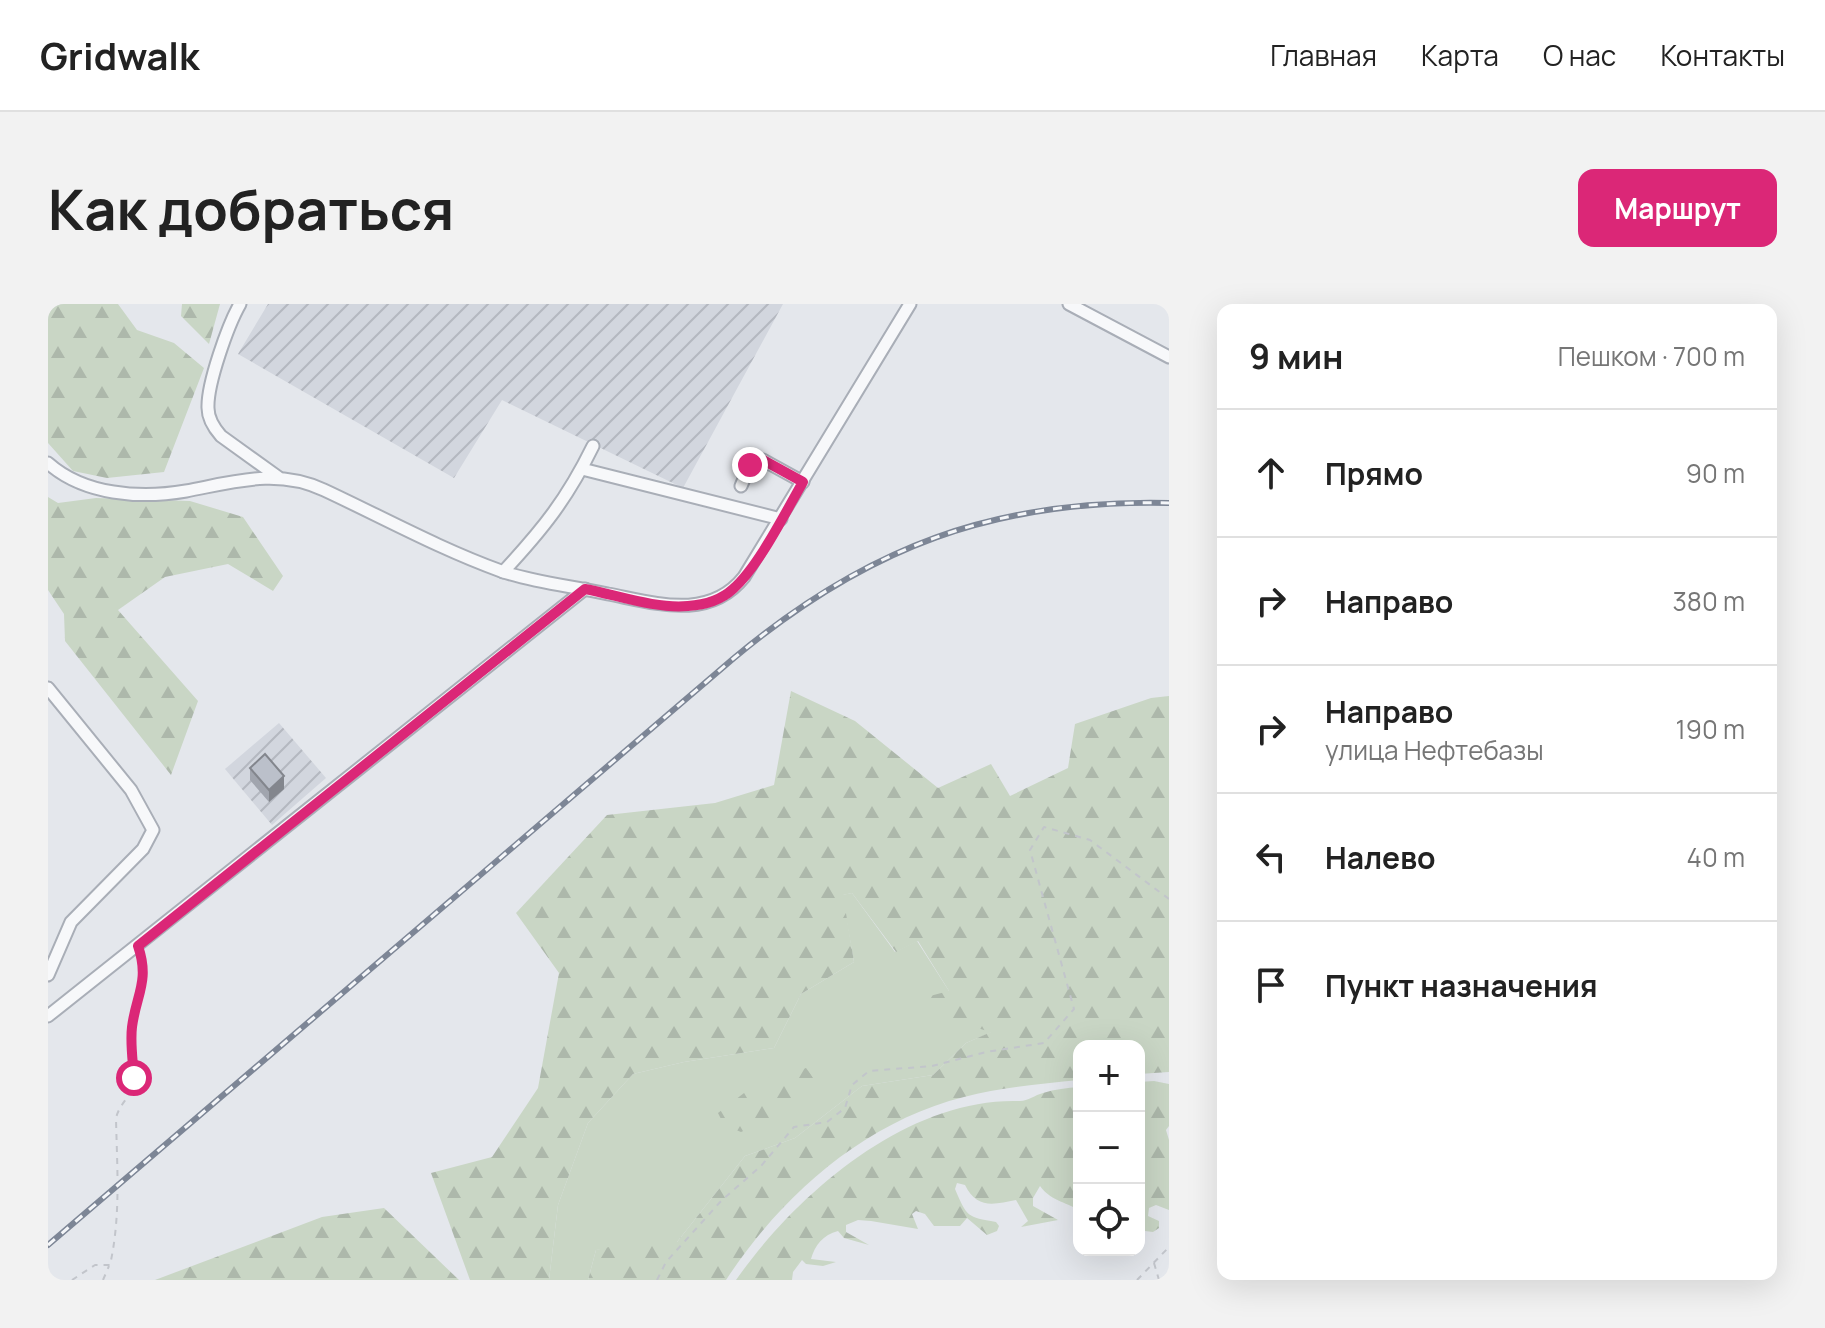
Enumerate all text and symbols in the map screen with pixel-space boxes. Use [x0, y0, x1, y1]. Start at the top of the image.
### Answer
text: Gridwalk [40, 29, 199, 81]
text: Главная [1270, 36, 1377, 74]
text: Карта [1421, 36, 1499, 74]
text: О нас [1543, 36, 1616, 74]
text: Контакты [1660, 36, 1785, 74]
button: Маршрут [1578, 169, 1777, 247]
text: Как добраться [48, 170, 454, 247]
text: 9 мин [1249, 333, 1343, 379]
text: Пешком · 700 m [1558, 338, 1745, 374]
route end [732, 447, 768, 483]
icon: ahead [1249, 451, 1293, 495]
text: Прямо [1325, 453, 1423, 494]
text: 90 m [1686, 455, 1745, 491]
icon: right [1249, 579, 1293, 623]
text: Направо [1325, 581, 1453, 622]
text: 380 m [1672, 583, 1745, 619]
text: Направо [1325, 691, 1453, 732]
icon: right [1249, 707, 1293, 751]
text: 190 m [1676, 711, 1745, 747]
text: улица Нефтебазы [1325, 732, 1544, 768]
icon: left [1249, 835, 1293, 879]
text: Налево [1325, 837, 1435, 878]
text: 40 m [1687, 839, 1745, 875]
icon: arrive [1249, 963, 1293, 1007]
text: Пункт назначения [1325, 965, 1598, 1006]
map controls [1073, 1040, 1145, 1256]
button: + [1073, 1040, 1145, 1112]
route start [116, 1060, 152, 1096]
button: − [1073, 1112, 1145, 1184]
button: locate [1073, 1184, 1145, 1256]

